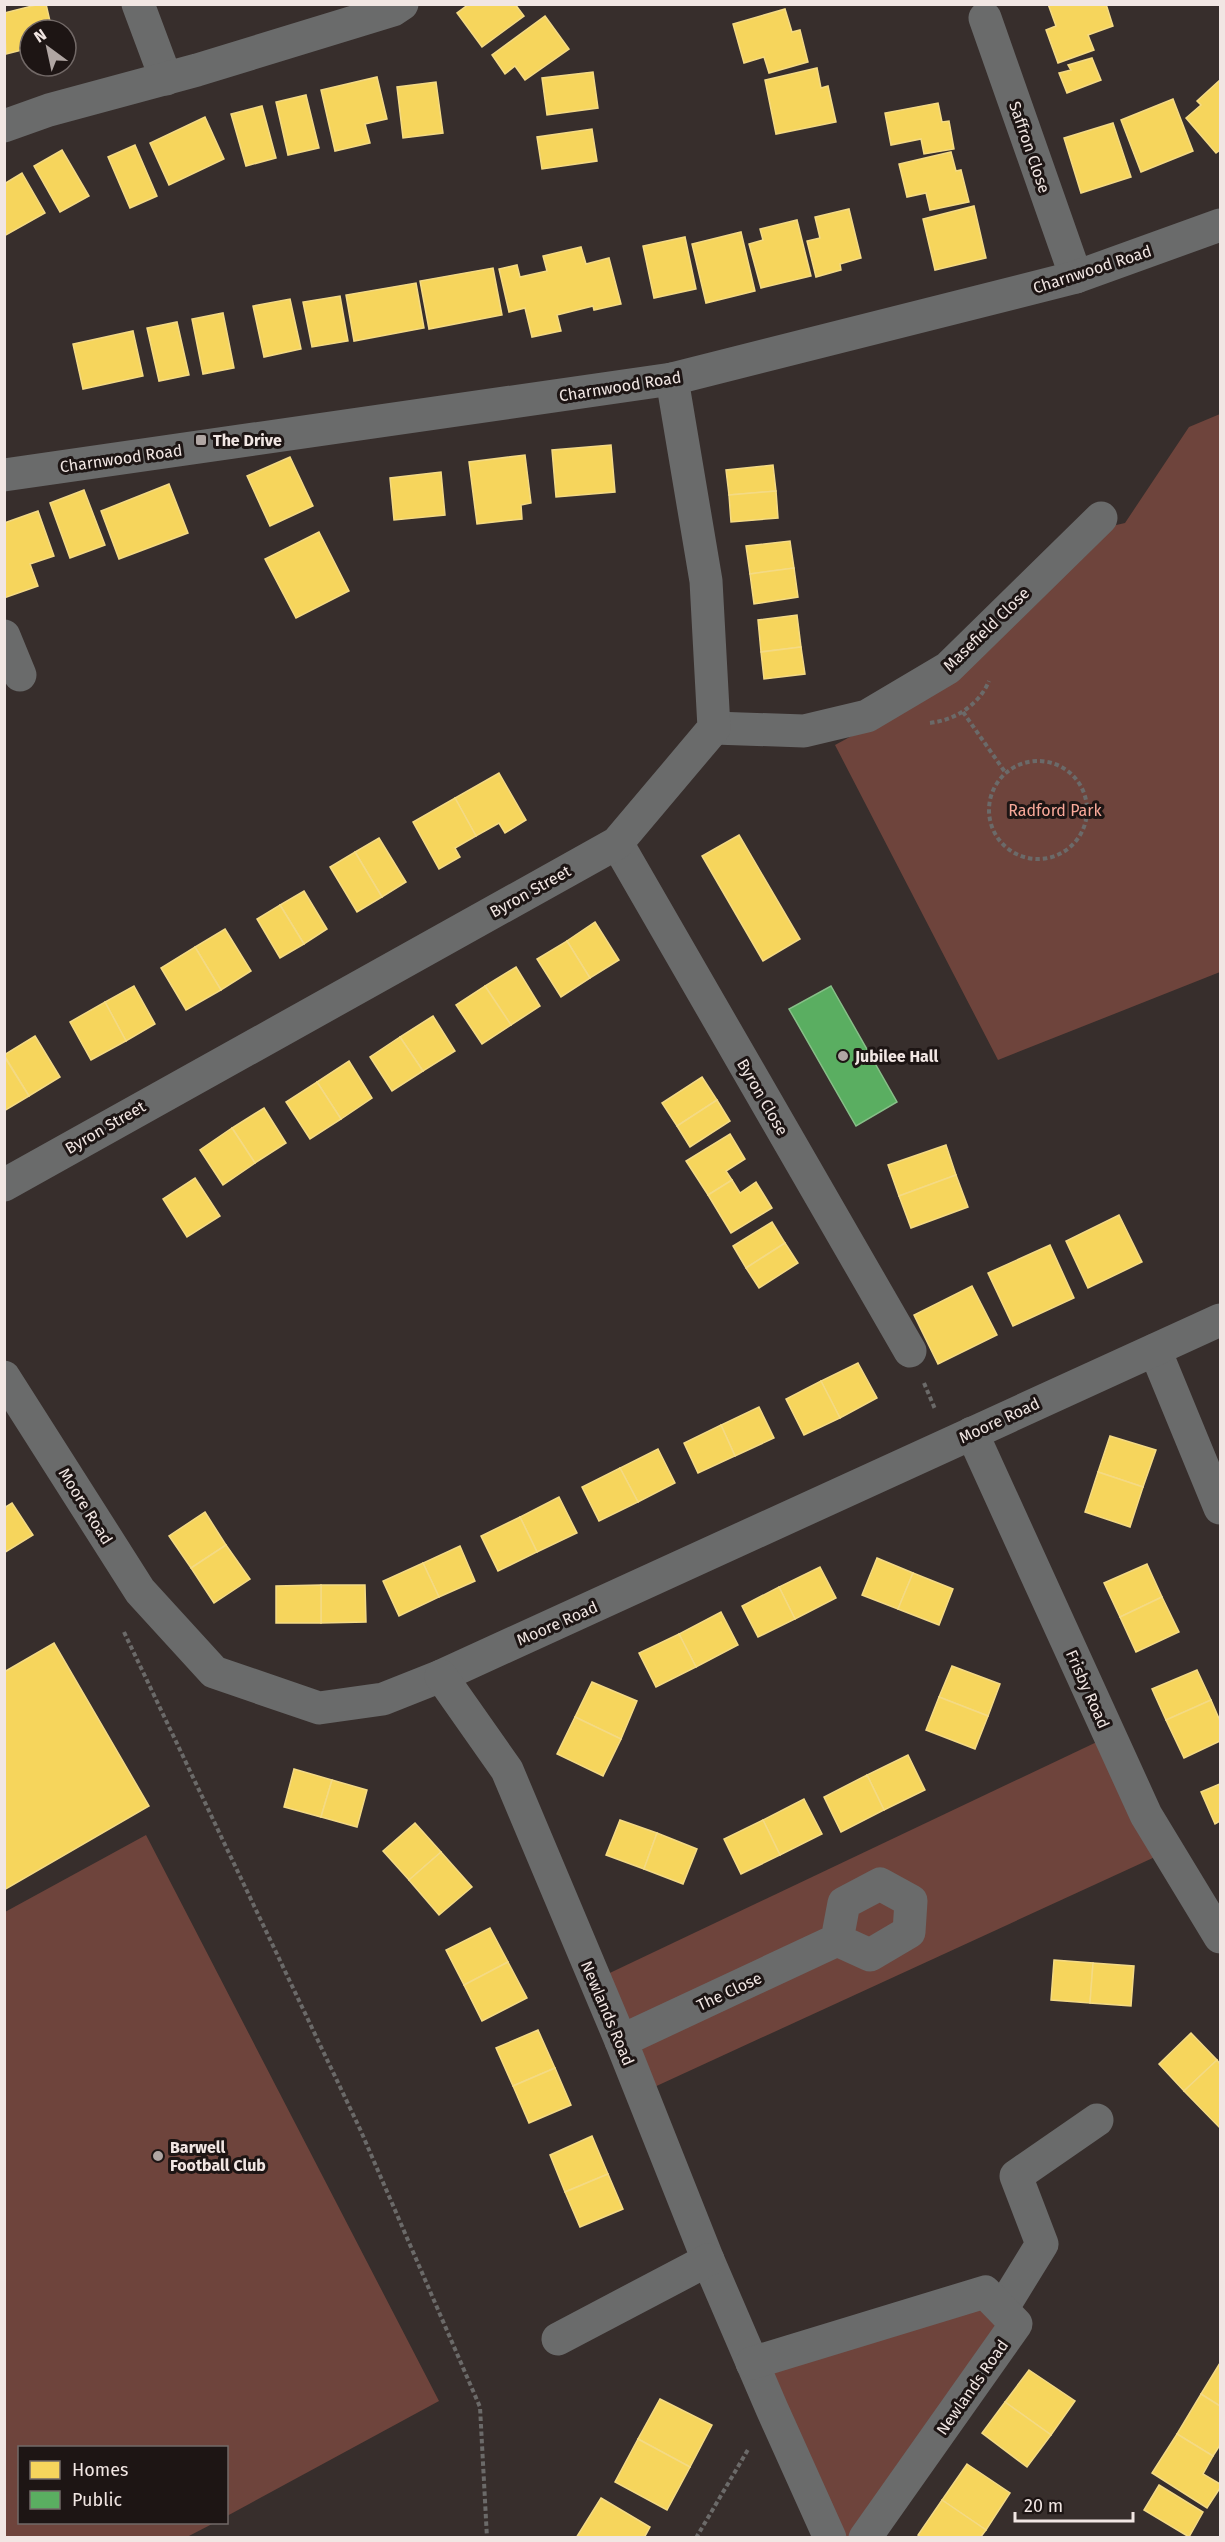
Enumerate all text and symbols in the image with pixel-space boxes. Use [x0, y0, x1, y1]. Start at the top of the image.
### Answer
north arrow [18, 18, 78, 78]
text: N [30, 25, 50, 47]
street label: Saffron Close [1005, 99, 1054, 196]
street label: Charnwood Road [1031, 241, 1154, 298]
street label: Charnwood Road [558, 367, 682, 406]
place label: The Drive [213, 431, 282, 450]
marker: The Drive [194, 433, 208, 447]
street label: Charnwood Road [59, 441, 183, 476]
street label: Masefield Close [939, 583, 1033, 675]
park label: Radford Park [1008, 801, 1102, 820]
street label: Byron Street [486, 861, 574, 921]
place label: Jubilee Hall [854, 1047, 938, 1066]
marker: Jubilee Hall [836, 1049, 850, 1063]
street label: Byron Close [733, 1056, 792, 1139]
street label: Byron Street [62, 1097, 149, 1158]
street label: Moore Road [956, 1394, 1043, 1447]
street label: Moore Road [55, 1464, 117, 1548]
street label: Moore Road [514, 1597, 601, 1650]
street label: Frisby Road [1062, 1647, 1113, 1731]
street label: Newlands Road [577, 1958, 638, 2068]
street label: The Close [694, 1968, 765, 2015]
place label: Barwell Football Club [170, 2138, 266, 2175]
marker: Barwell Football Club [151, 2149, 165, 2163]
street label: Newlands Road [933, 2336, 1012, 2439]
legend [18, 2446, 228, 2524]
text: Homes [72, 2459, 128, 2481]
scale bar [1015, 2485, 1134, 2523]
text: Public [72, 2489, 122, 2511]
text: 20 m [1024, 2495, 1063, 2517]

